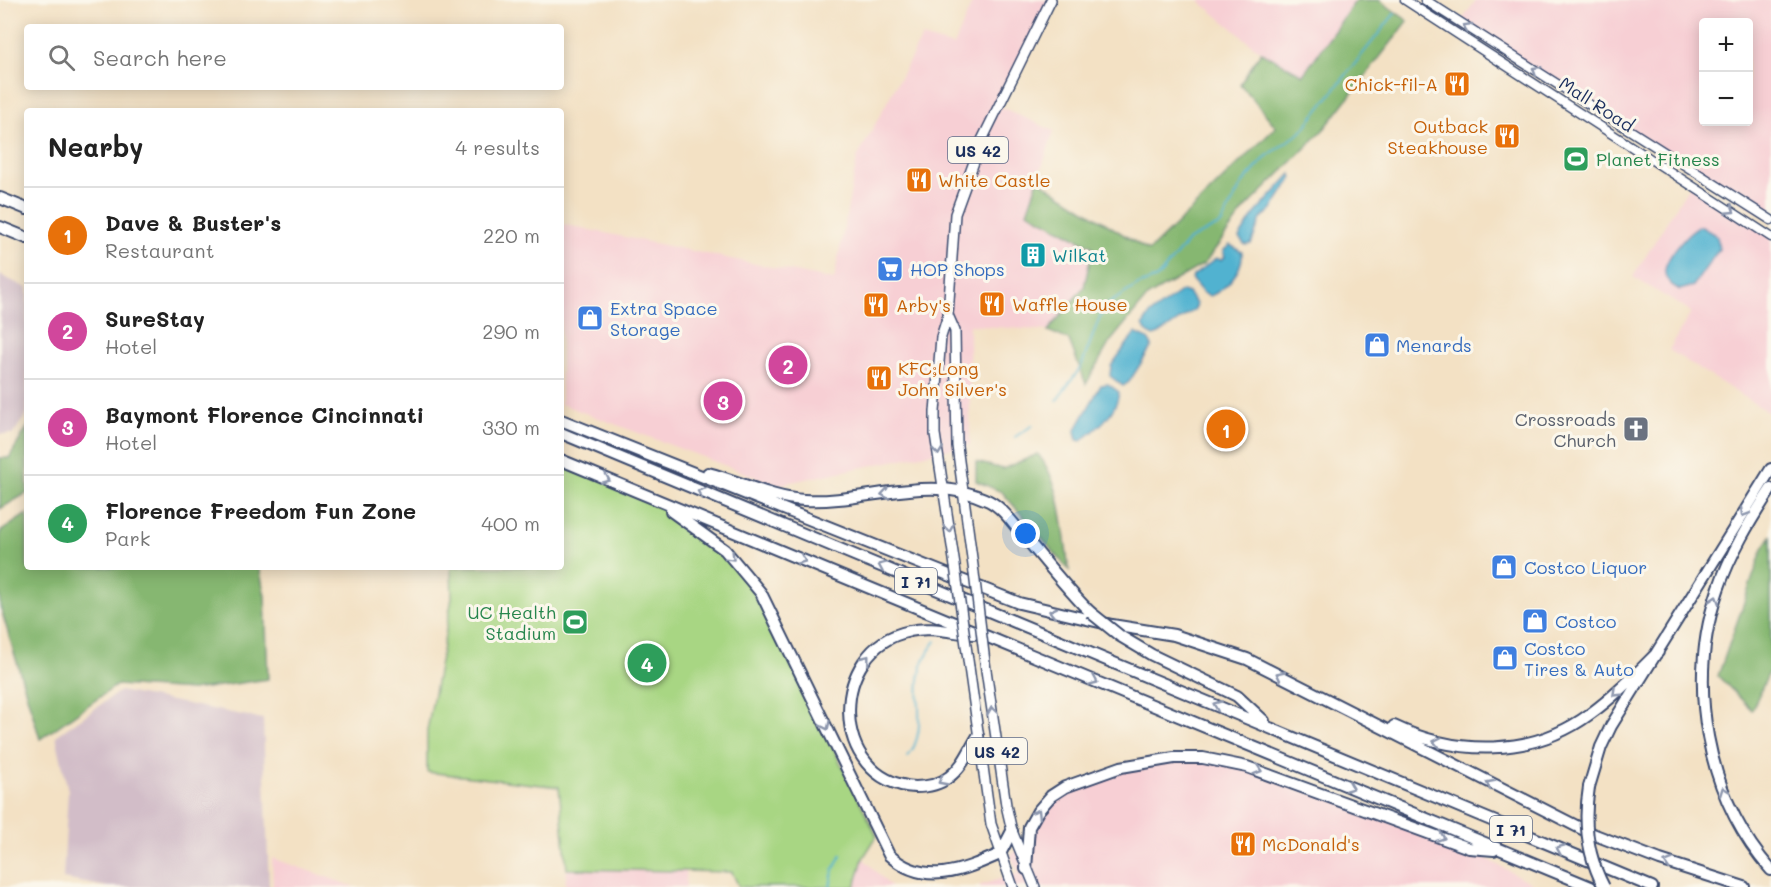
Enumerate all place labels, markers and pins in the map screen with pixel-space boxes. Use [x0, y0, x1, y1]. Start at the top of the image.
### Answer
restaurant icon: Chick-fil-A [1442, 69, 1472, 99]
place label: Chick-fil-A [1345, 72, 1438, 96]
place label: Outback Steakhouse [1387, 114, 1488, 159]
restaurant icon: Outback Steakhouse [1492, 121, 1522, 151]
sports icon: Planet Fitness [1561, 144, 1591, 174]
place label: Planet Fitness [1596, 147, 1720, 171]
restaurant icon: White Castle [904, 165, 934, 195]
place label: White Castle [938, 168, 1051, 192]
building icon: Wilkat [1018, 240, 1048, 270]
place label: Wilkat [1052, 243, 1107, 267]
supermarket icon: HOP Shops [875, 254, 905, 284]
place label: HOP Shops [910, 257, 1005, 281]
restaurant icon: Waffle House [977, 289, 1007, 319]
restaurant icon: Arby's [861, 290, 891, 320]
place label: Waffle House [1012, 292, 1128, 316]
place label: Arby's [896, 293, 951, 317]
place label: Extra Space Storage [610, 296, 718, 341]
shop icon: Extra Space Storage [575, 303, 605, 333]
shop icon: Menards [1362, 330, 1392, 360]
place label: Menards [1396, 333, 1472, 357]
pin: 2 [768, 342, 808, 388]
place label: KFC;Long John Silver's [898, 356, 1007, 401]
restaurant icon: KFC;Long John Silver's [864, 363, 894, 393]
pin: 3 [704, 378, 742, 424]
pin: 1 [1206, 406, 1246, 452]
place label: Crossroads Church [1515, 407, 1616, 452]
church icon: Crossroads Church [1621, 414, 1651, 444]
shop icon: Costco Liquor [1489, 552, 1519, 582]
place label: Costco Liquor [1524, 555, 1647, 579]
place label: UC Health Stadium [468, 600, 556, 645]
shop icon: Costco [1520, 606, 1550, 636]
sports icon: UC Health Stadium [560, 607, 590, 637]
place label: Costco [1555, 609, 1617, 633]
place label: Costco Tires & Auto [1524, 636, 1634, 681]
pin: 4 [628, 640, 666, 686]
shop icon: Costco Tires & Auto [1490, 643, 1520, 673]
restaurant icon: McDonald's [1228, 829, 1258, 859]
place label: McDonald's [1262, 832, 1360, 856]

